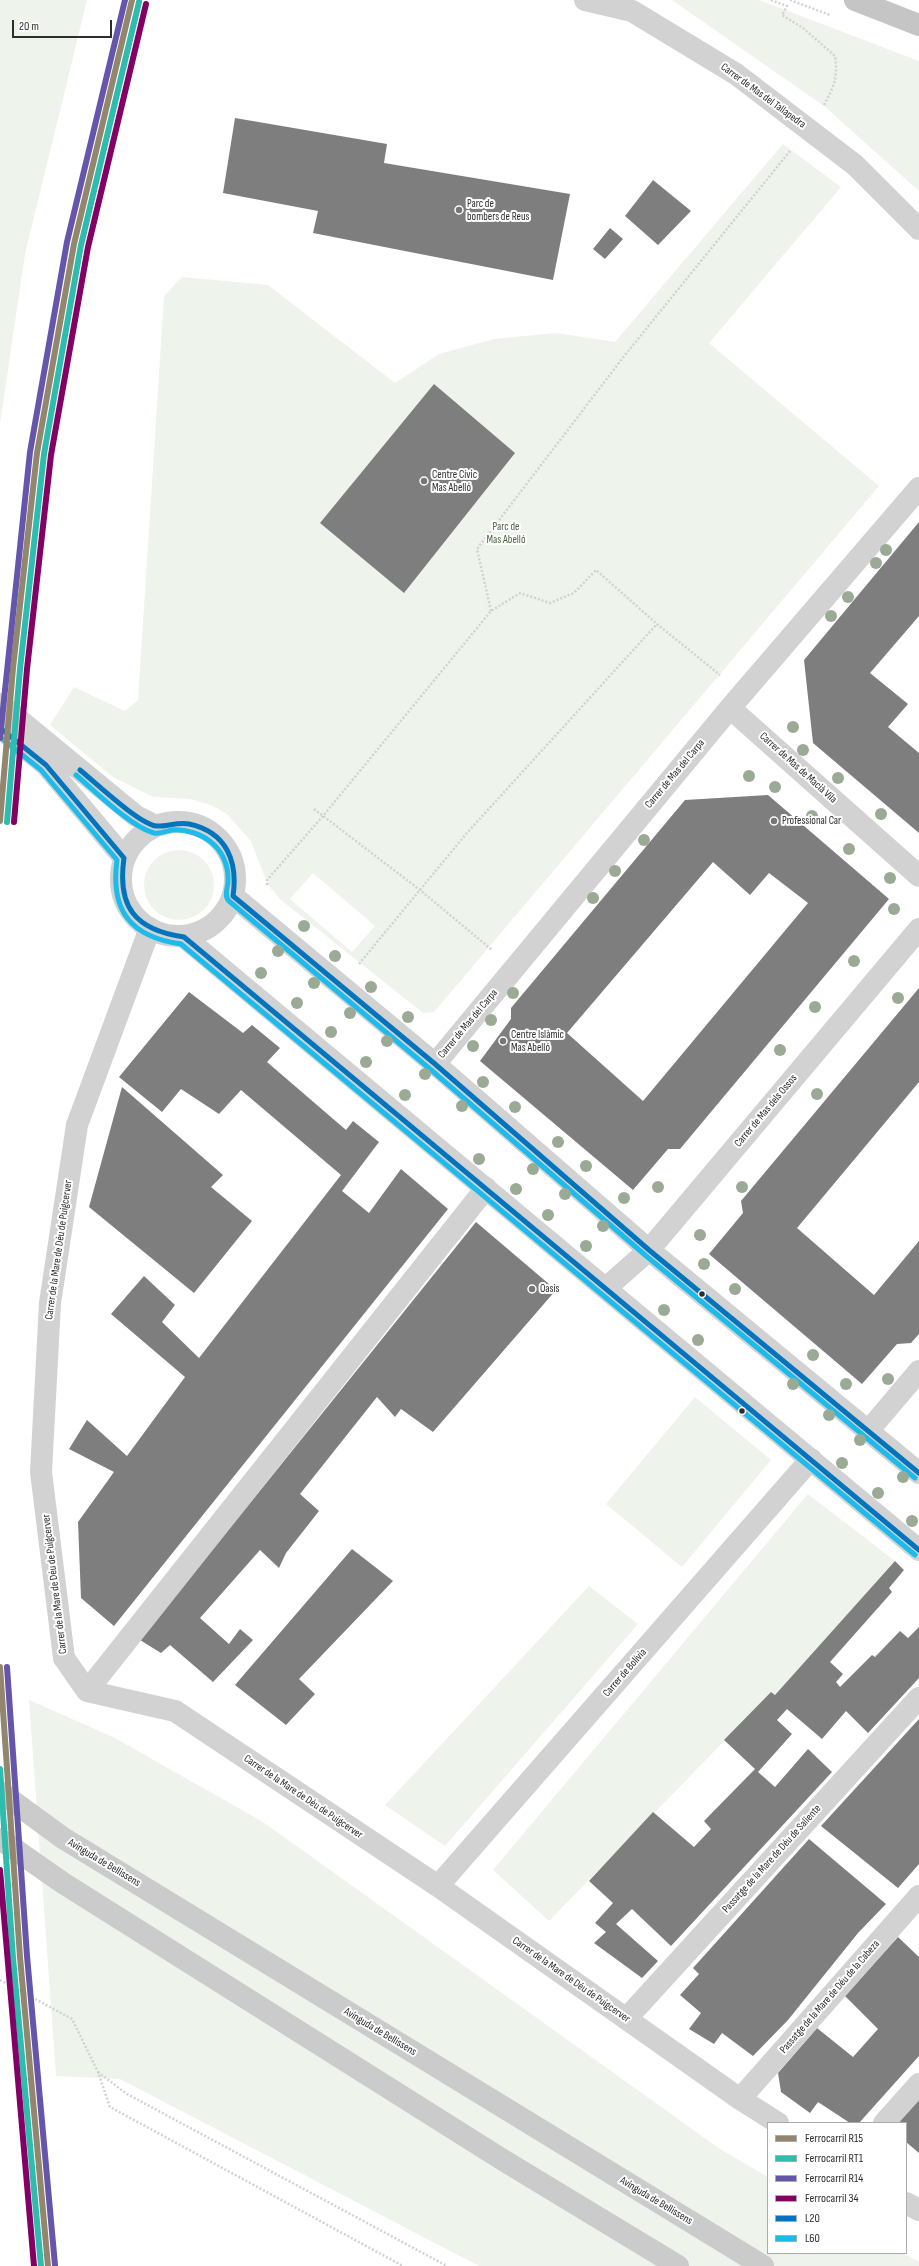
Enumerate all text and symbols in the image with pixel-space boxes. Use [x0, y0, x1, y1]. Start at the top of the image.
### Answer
scale bar [14, 12, 114, 38]
text: 20 m [19, 19, 39, 34]
street label: Carrer de Mas del Tallapedra [718, 61, 808, 131]
place label: Parc de bombers de Reus [467, 197, 530, 223]
marker: Parc de bombers de Reus [454, 205, 464, 215]
place label: Centre Cívic Mas Abelló [432, 468, 477, 494]
marker: Centre Cívic Mas Abelló [419, 476, 429, 486]
park label: Parc de Mas Abelló [487, 520, 525, 546]
street label: Carrer de Mas de Macià Vila [757, 730, 839, 806]
street label: Carrer de Mas del Carpa [642, 737, 708, 811]
place label: Professional Car [782, 814, 841, 828]
marker: Professional Car [769, 816, 779, 826]
street label: Carrer de Mas del Carpa [435, 987, 501, 1061]
place label: Centre Islàmic Mas Abelló [511, 1028, 564, 1054]
marker: Centre Islàmic Mas Abelló [498, 1036, 508, 1046]
street label: Carrer de Mas dels Ossos [732, 1072, 800, 1150]
street label: Carrer de la Mare de Déu de Puigcerver [43, 1179, 75, 1321]
place label: Oasis [540, 1282, 560, 1296]
marker: Oasis [527, 1284, 537, 1294]
unlabelled marker [697, 1289, 707, 1299]
unlabelled marker [737, 1406, 747, 1416]
street label: Carrer de la Mare de Déu de Puigcerver [40, 1513, 70, 1655]
street label: Carrer de Bolívia [600, 1646, 650, 1700]
street label: Carrer de la Mare de Déu de Puigcerver [241, 1752, 365, 1842]
street label: Passatge de la Mare de Déu de Saliente [720, 1802, 824, 1916]
street label: Avinguda de Bellissens [65, 1836, 143, 1890]
street label: Carrer de la Mare de Déu de Puigcerver [510, 1934, 632, 2026]
street label: Passatge de la Mare de Déu de la Cabeza [777, 1938, 883, 2056]
street label: Avinguda de Bellissens [341, 2005, 419, 2059]
legend [767, 2122, 907, 2254]
text: Ferrocarril R15 [805, 2131, 863, 2146]
text: Ferrocarril RT1 [805, 2151, 863, 2166]
text: Ferrocarril R14 [805, 2171, 863, 2186]
street label: Avinguda de Bellissens [617, 2174, 695, 2228]
text: Ferrocarril 34 [805, 2191, 858, 2206]
text: L20 [805, 2211, 820, 2226]
text: L60 [805, 2231, 820, 2246]

